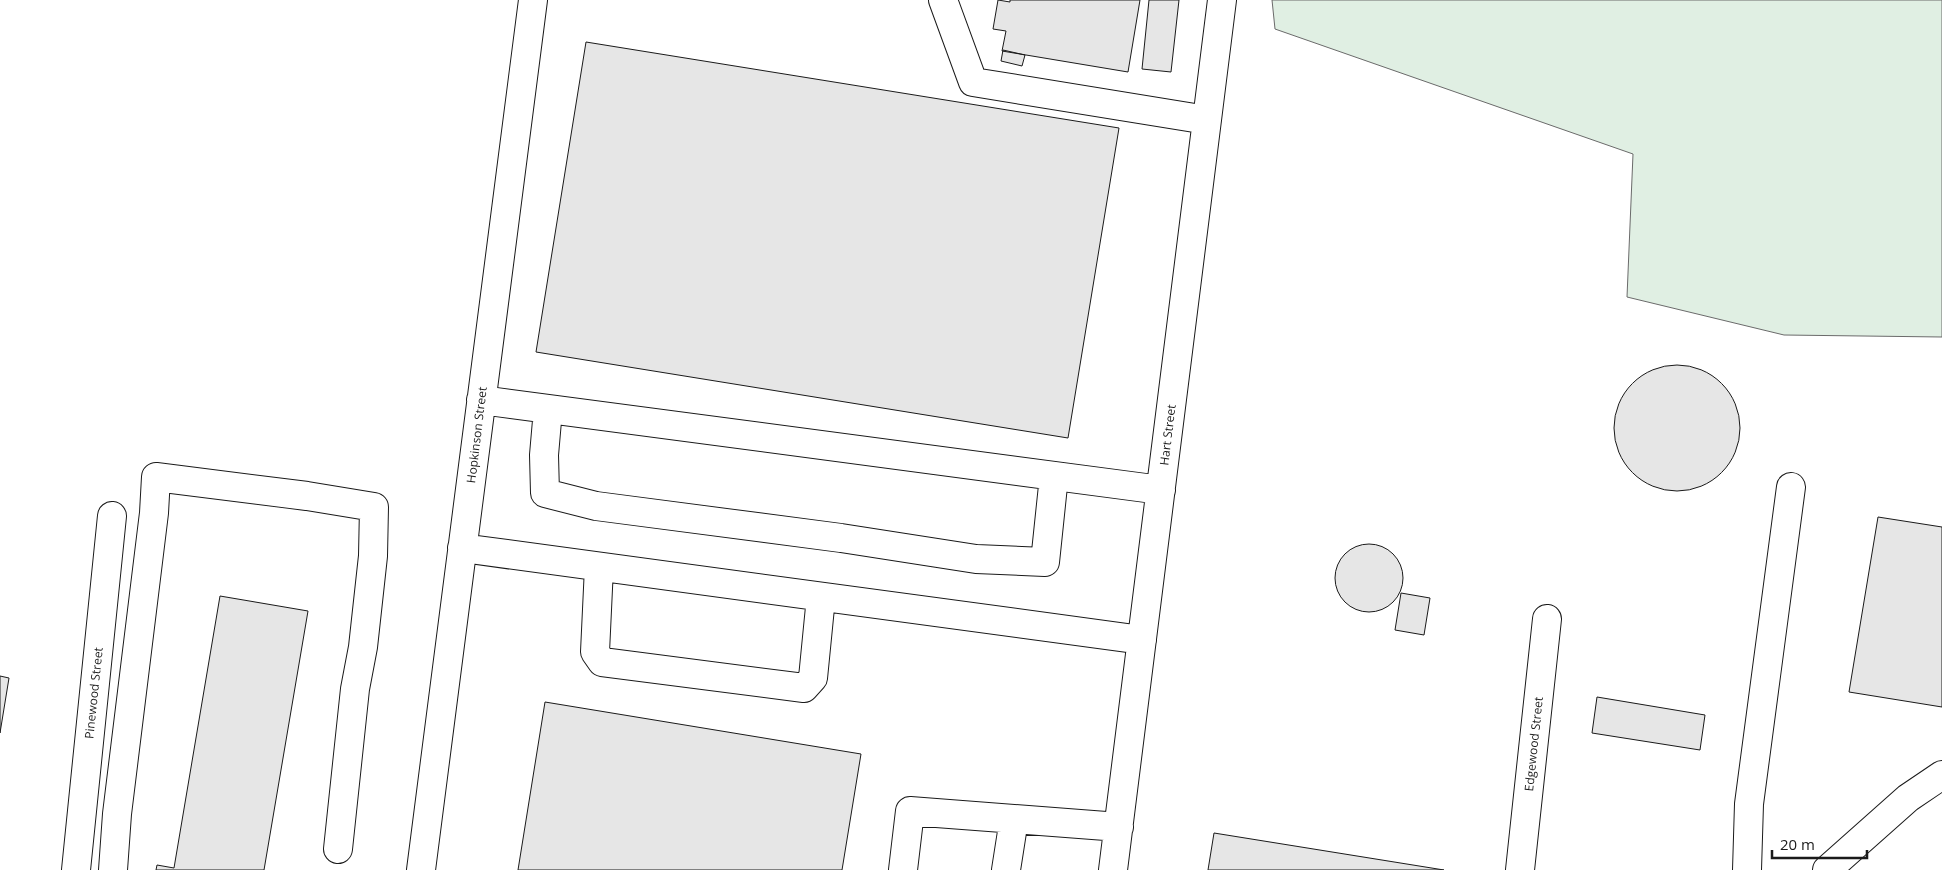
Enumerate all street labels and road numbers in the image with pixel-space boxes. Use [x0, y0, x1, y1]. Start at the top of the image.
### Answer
street label: Hopkinson Street [462, 386, 491, 484]
street label: Hart Street [1155, 403, 1180, 466]
street label: Pinewood Street [80, 646, 107, 740]
street label: Edgewood Street [1520, 696, 1547, 792]

